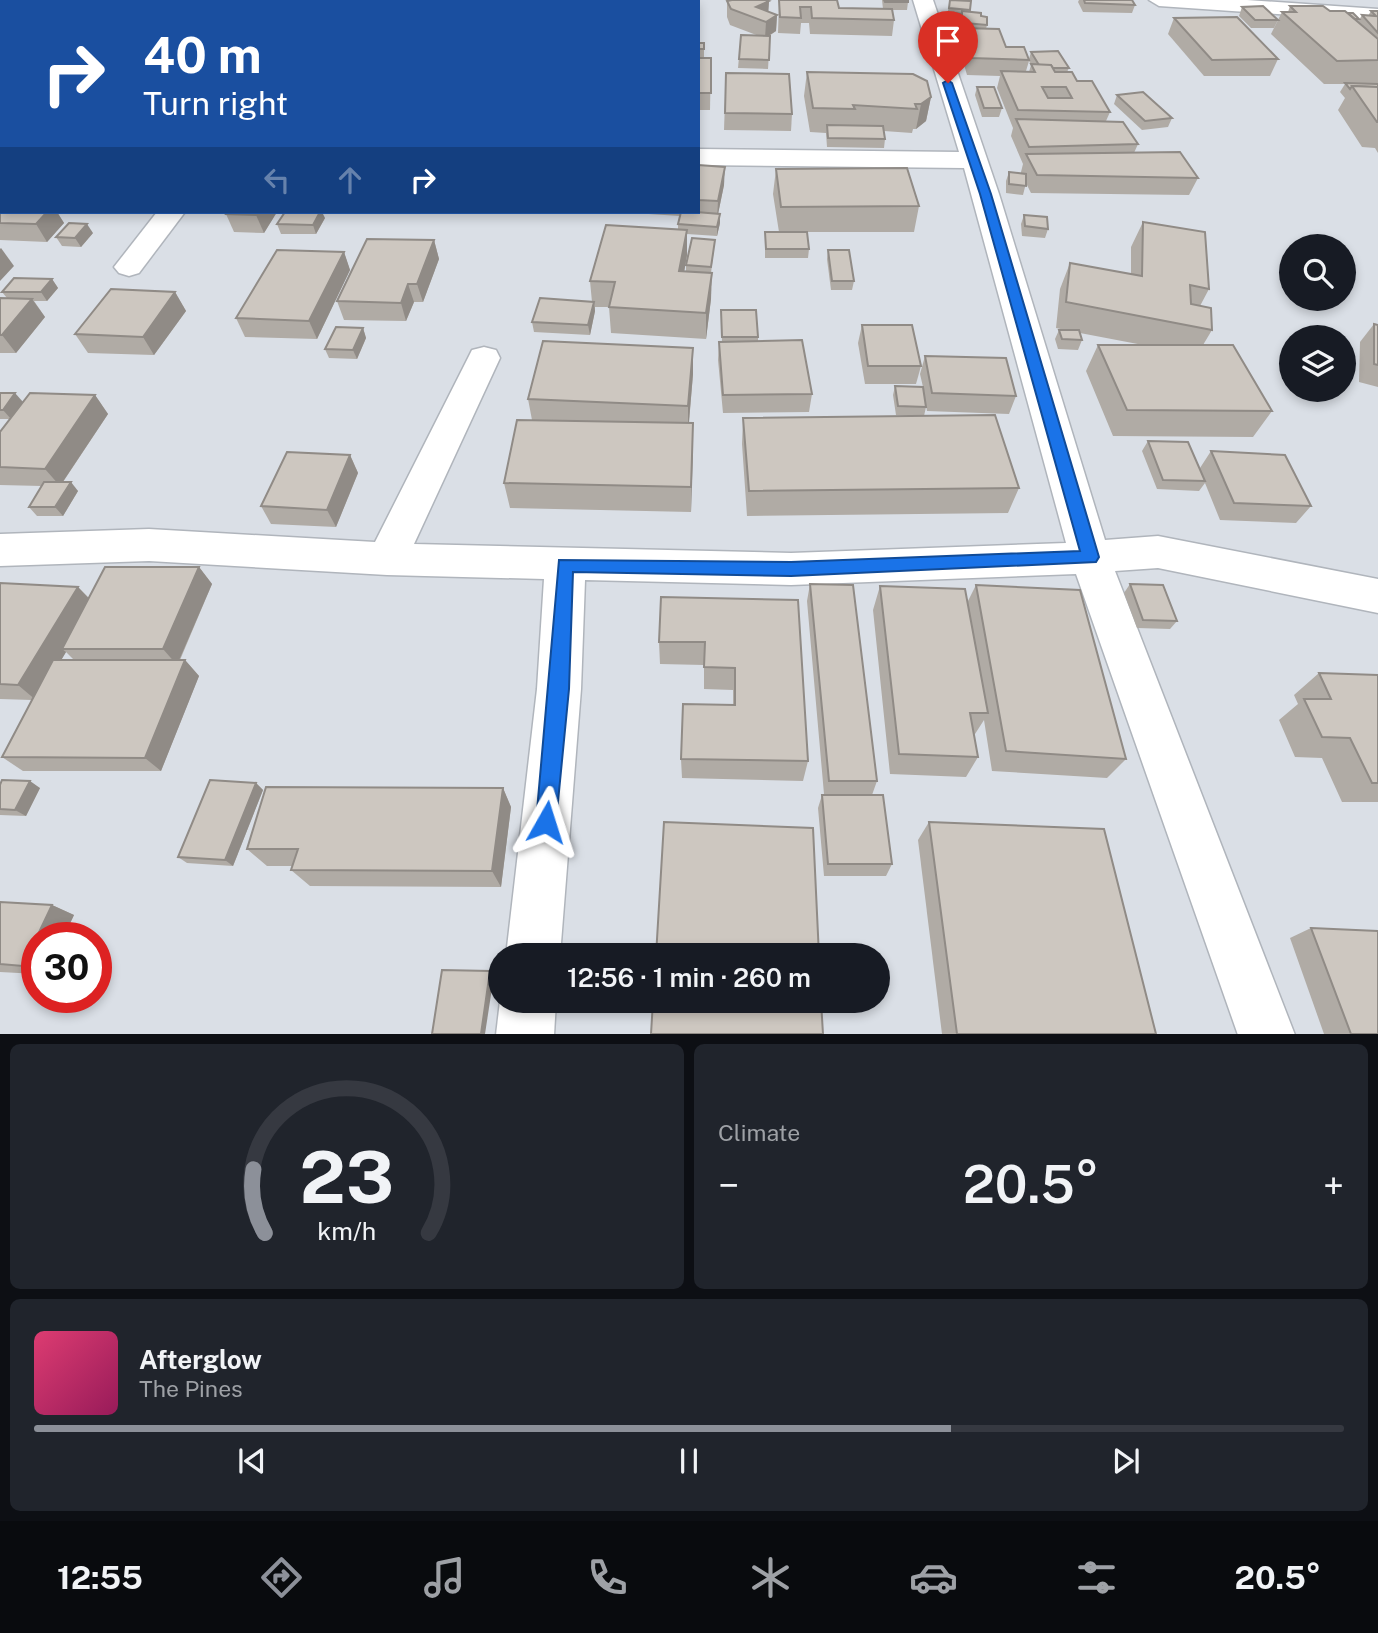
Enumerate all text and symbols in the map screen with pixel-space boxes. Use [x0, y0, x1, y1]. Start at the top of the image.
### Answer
pin [918, 11, 978, 83]
icon: arrive [929, 22, 967, 60]
text: 40 m [143, 26, 262, 84]
icon: right [28, 28, 119, 119]
text: Turn right [143, 85, 288, 122]
icon: left [258, 161, 296, 199]
icon: ahead [331, 161, 369, 199]
icon: right [404, 161, 442, 199]
map controls [1279, 234, 1356, 402]
button: search [1279, 234, 1356, 311]
button: layers [1279, 325, 1356, 402]
position arrow [509, 785, 583, 859]
speed limit sign: 30 [21, 922, 112, 1013]
text: 12:56 · 1 min · 260 m [567, 962, 811, 993]
text: Climate [718, 1119, 800, 1146]
text: 23 [300, 1134, 394, 1219]
text: 20.5° [963, 1154, 1099, 1215]
text: − [718, 1163, 739, 1208]
text: + [1323, 1163, 1344, 1208]
text: km/h [318, 1215, 376, 1245]
text: Afterglow [139, 1344, 262, 1375]
text: The Pines [139, 1375, 243, 1402]
icon: previous [233, 1442, 271, 1480]
icon: pause [670, 1442, 708, 1480]
icon: next [1107, 1442, 1145, 1480]
icon: directions [257, 1553, 306, 1602]
icon: music [420, 1553, 469, 1602]
icon: phone [583, 1553, 632, 1602]
icon: climate [746, 1553, 795, 1602]
icon: car [909, 1553, 958, 1602]
icon: filters [1072, 1553, 1121, 1602]
text: 12:55 [57, 1559, 143, 1596]
text: 20.5° [1235, 1559, 1321, 1596]

